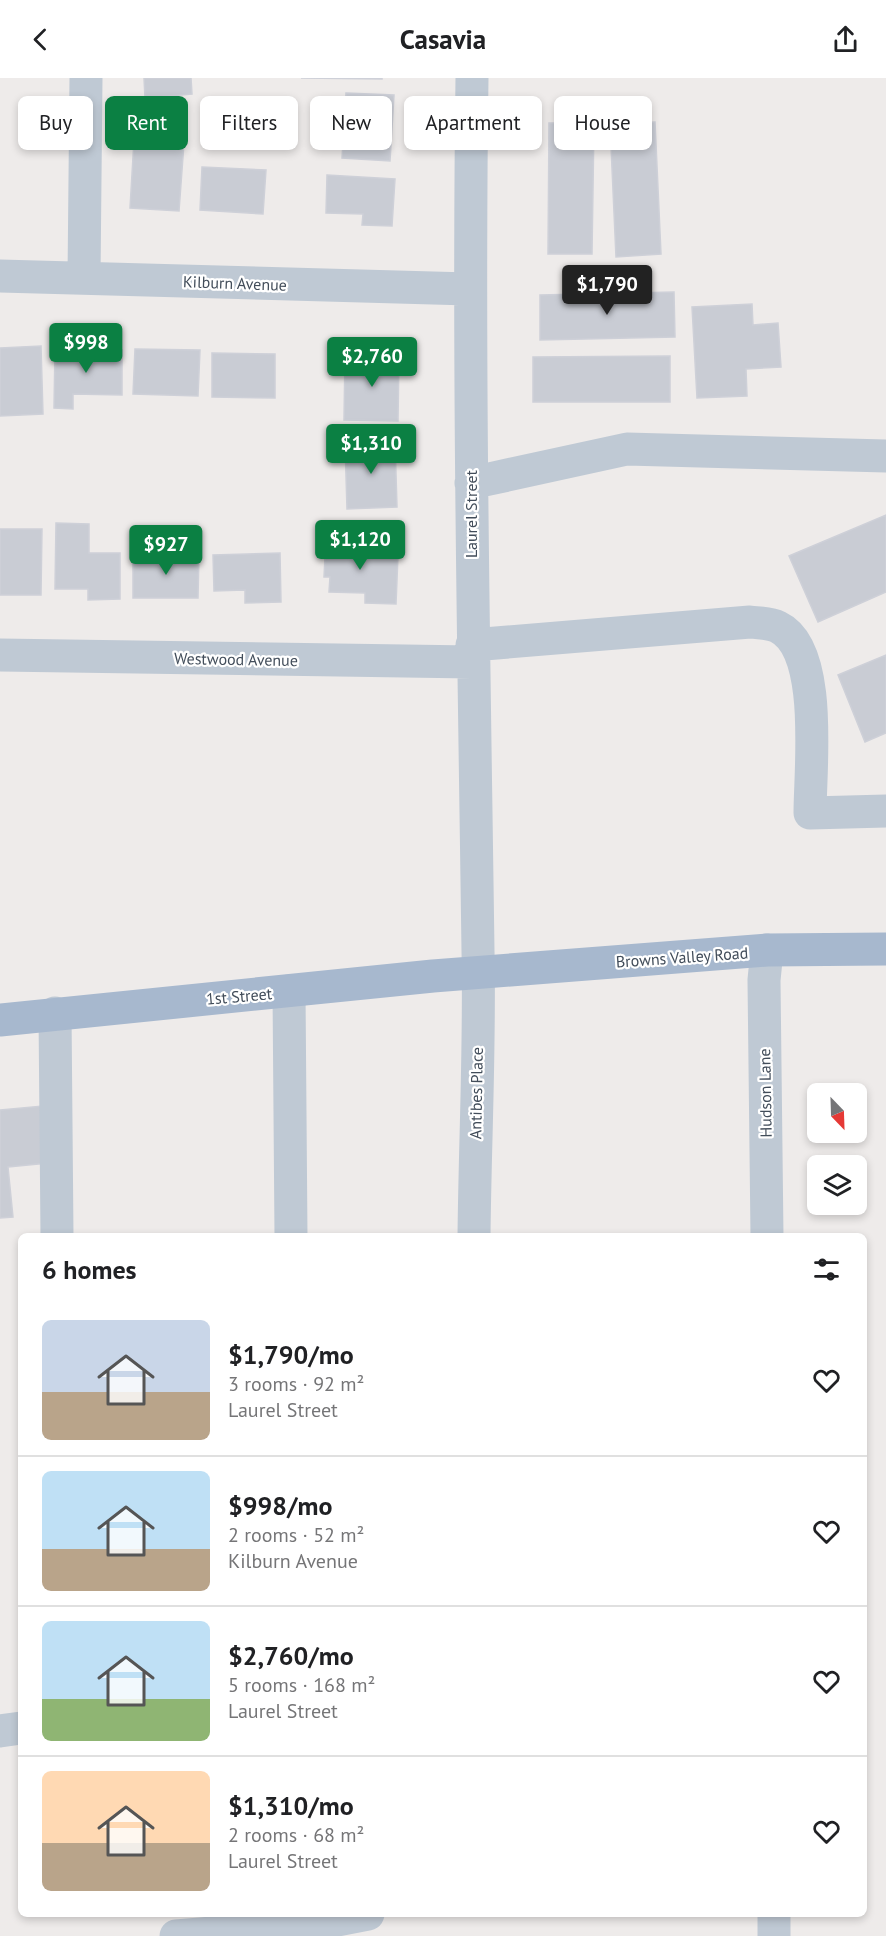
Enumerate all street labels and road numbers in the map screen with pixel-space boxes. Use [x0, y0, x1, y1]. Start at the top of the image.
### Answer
street label: Kilburn Avenue [183, 271, 287, 295]
street label: Laurel Street [461, 469, 481, 558]
street label: Westwood Avenue [174, 648, 298, 670]
street label: Browns Valley Road [615, 942, 749, 972]
street label: 1st Street [205, 983, 273, 1009]
street label: Antibes Place [465, 1047, 487, 1139]
street label: Hudson Lane [754, 1048, 776, 1138]

